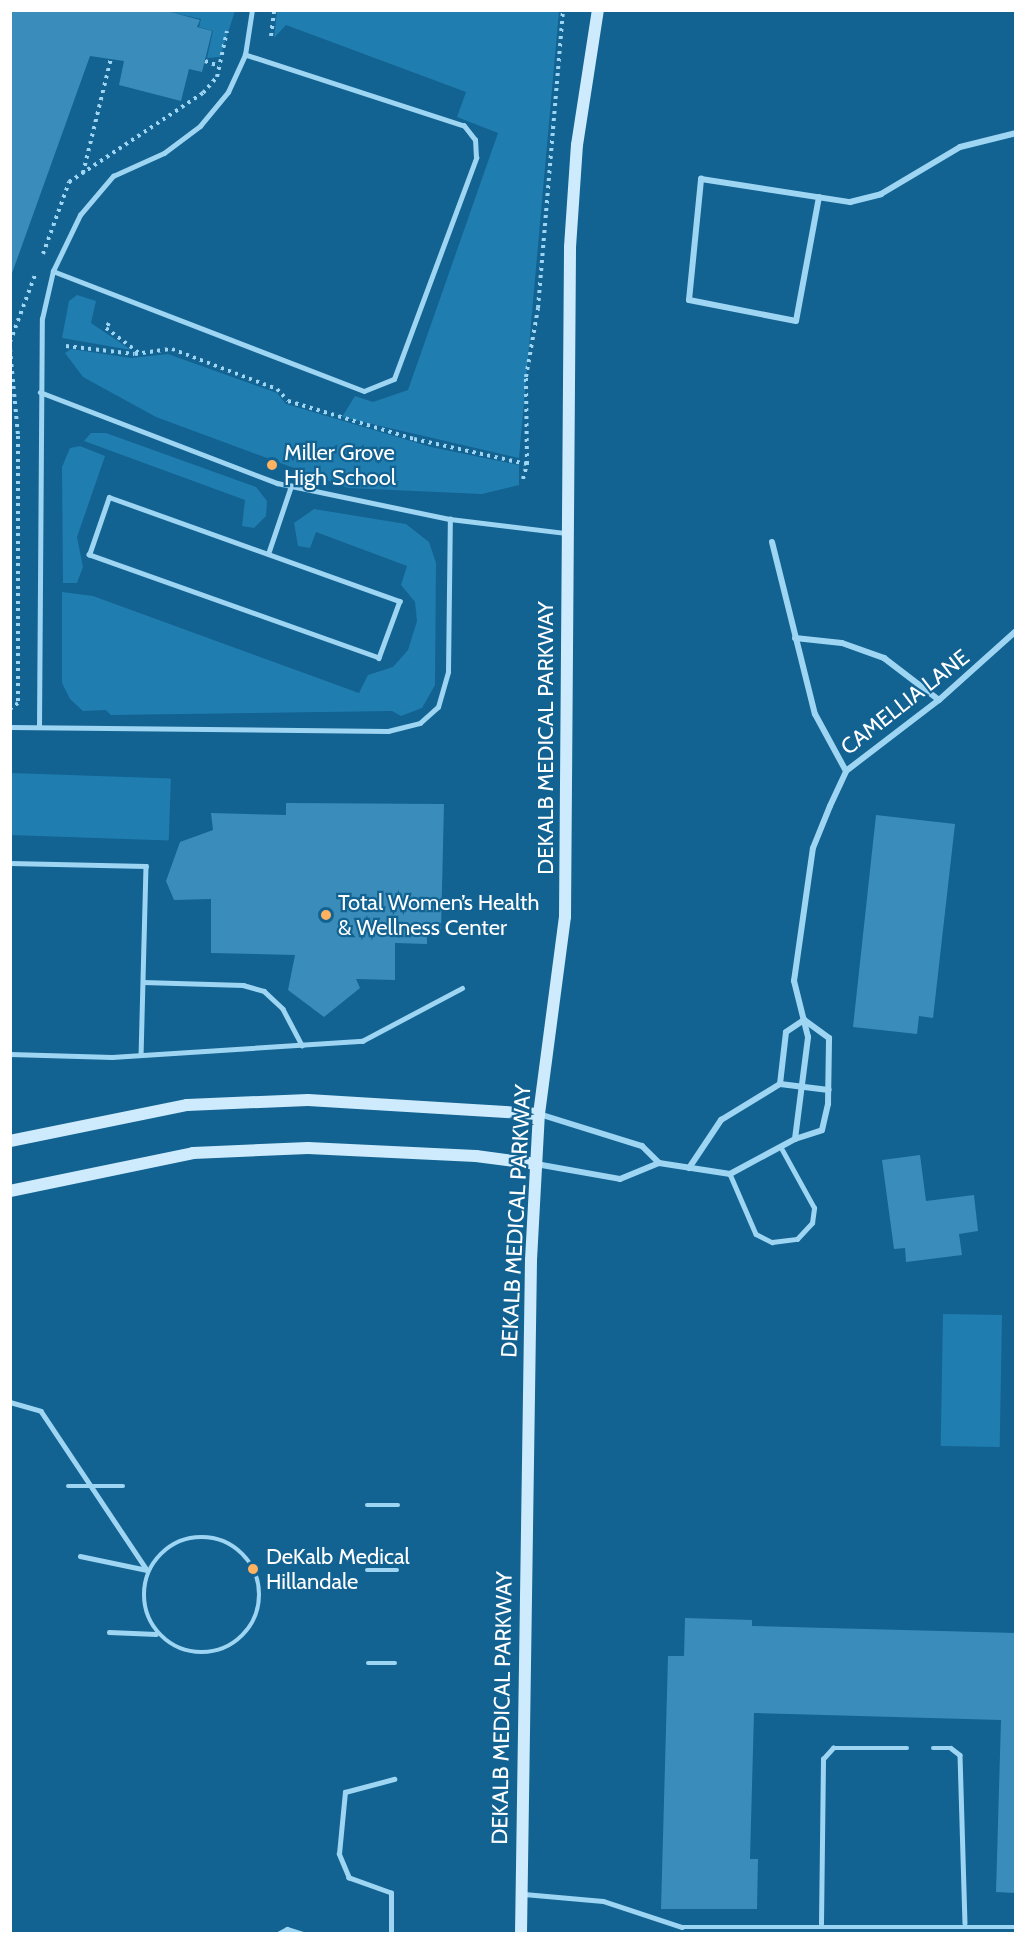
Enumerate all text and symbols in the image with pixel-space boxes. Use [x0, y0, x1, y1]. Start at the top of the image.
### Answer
place label: Miller Grove High School [284, 439, 396, 490]
marker: Miller Grove High School [265, 458, 279, 472]
street label: DEKALB MEDICAL PARKWAY [533, 601, 559, 875]
street label: CAMELLIA LANE [836, 644, 974, 760]
place label: Total Women’s Health & Wellness Center [338, 889, 539, 940]
marker: Total Women’s Health & Wellness Center [319, 908, 333, 922]
street label: DEKALB MEDICAL PARKWAY [496, 1084, 536, 1358]
place label: DeKalb Medical Hillandale [266, 1543, 410, 1594]
marker: DeKalb Medical Hillandale [244, 1560, 262, 1578]
street label: DEKALB MEDICAL PARKWAY [486, 1571, 518, 1845]

